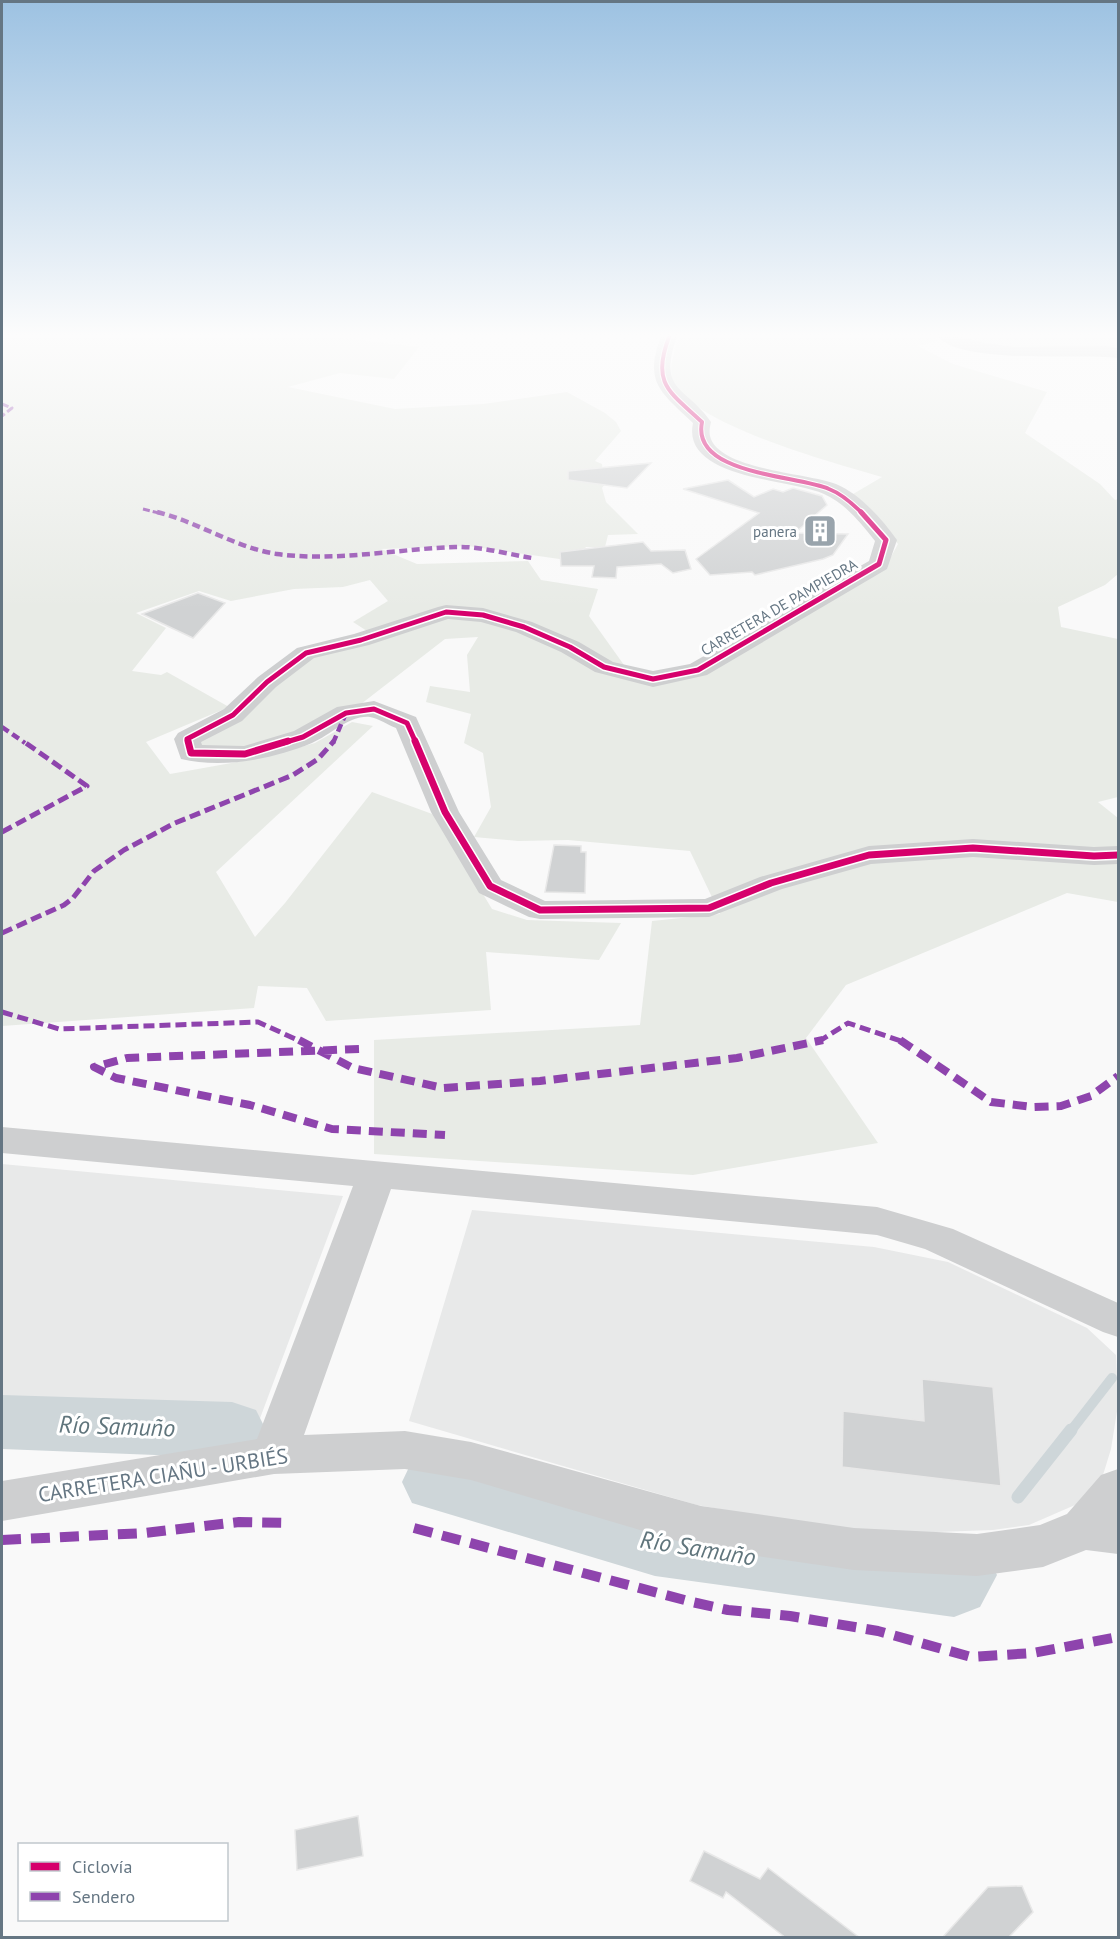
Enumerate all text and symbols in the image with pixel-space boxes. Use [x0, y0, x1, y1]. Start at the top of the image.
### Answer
building icon: panera [802, 513, 838, 549]
place label: panera [753, 522, 797, 541]
street label: CARRETERA DE PAMPIEDRA [697, 554, 861, 660]
water label: Río Samuño [58, 1408, 176, 1444]
street label: CARRETERA CIAÑU - URBIÉS [36, 1442, 290, 1508]
water label: Río Samuño [638, 1524, 758, 1572]
legend [18, 1843, 228, 1921]
text: Ciclovía [72, 1855, 132, 1878]
text: Sendero [72, 1885, 135, 1908]

